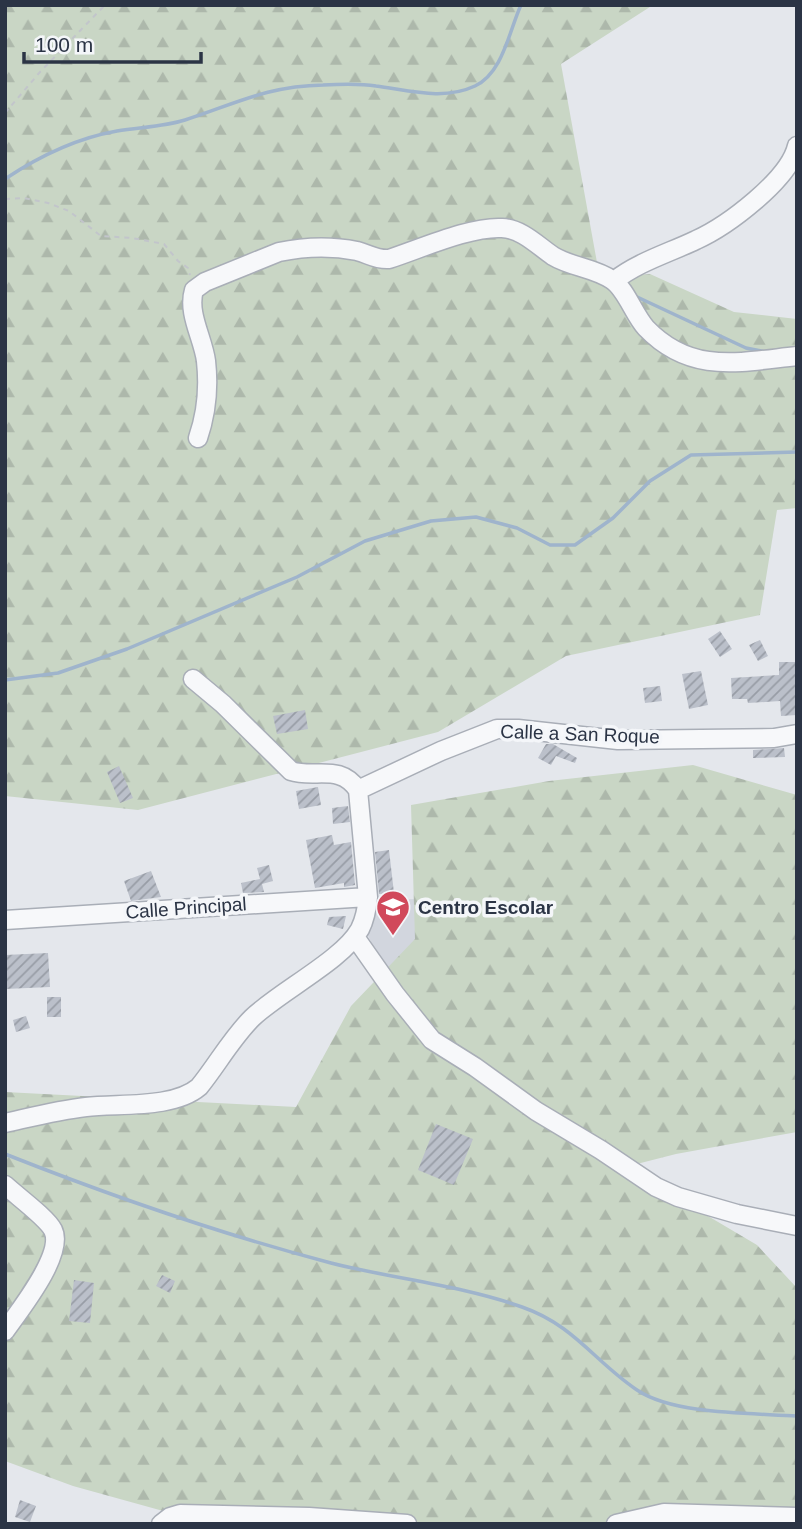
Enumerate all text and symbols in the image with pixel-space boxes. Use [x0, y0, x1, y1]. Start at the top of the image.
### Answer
scale bar [24, 21, 201, 65]
text: 100 m [35, 33, 93, 56]
street label: Calle a San Roque [500, 721, 660, 747]
school or university icon: Centro Escolar [374, 888, 412, 937]
street label: Calle Principal [125, 893, 247, 923]
place label: Centro Escolar [418, 897, 554, 918]

